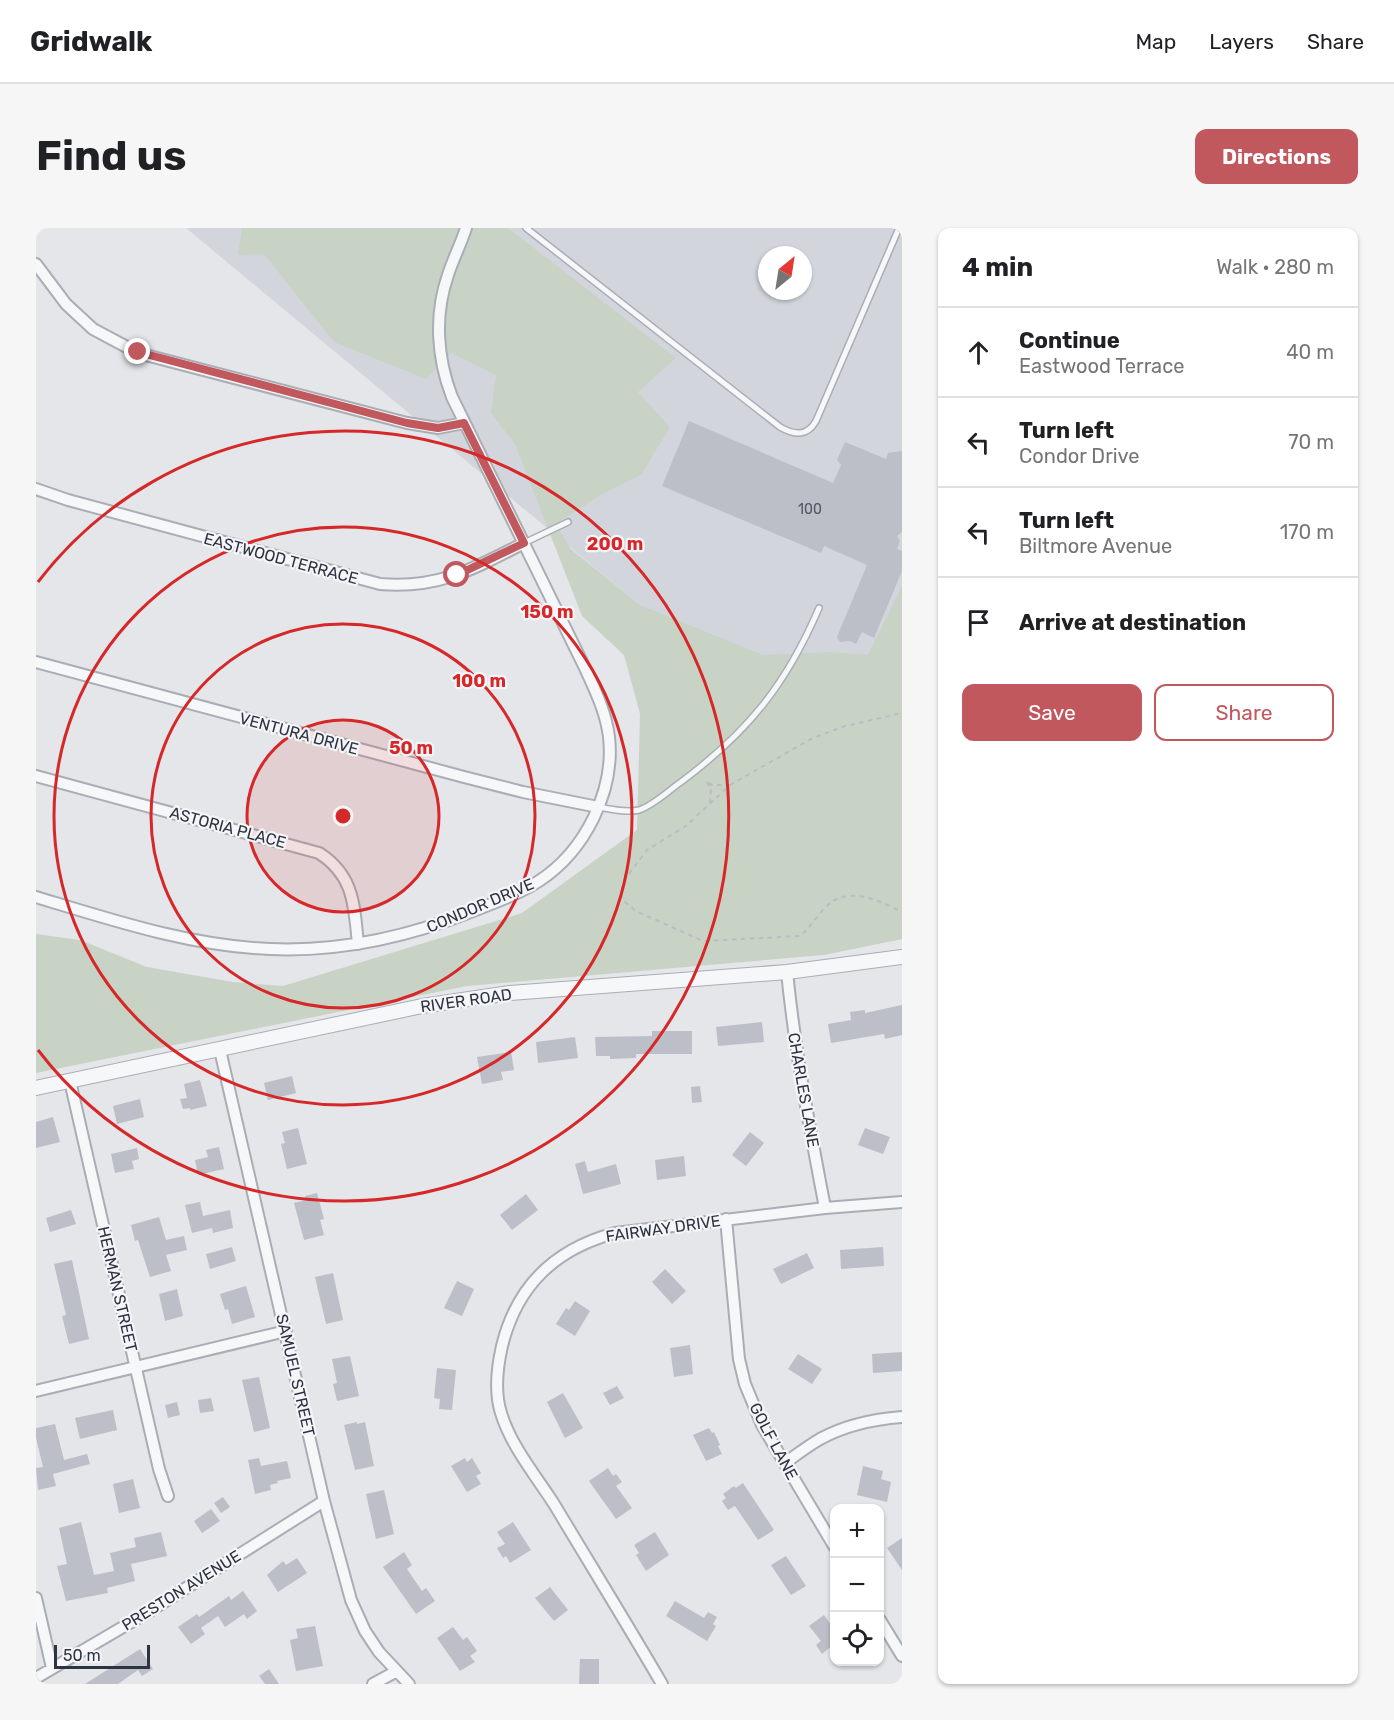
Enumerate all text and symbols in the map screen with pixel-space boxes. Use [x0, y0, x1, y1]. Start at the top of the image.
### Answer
text: Gridwalk [30, 25, 152, 58]
text: Map [1135, 29, 1176, 54]
text: Layers [1209, 29, 1274, 54]
text: Share [1307, 29, 1364, 54]
button: Directions [1195, 129, 1358, 184]
text: Find us [36, 131, 187, 181]
north arrow [758, 246, 812, 300]
text: 4 min [962, 252, 1033, 283]
text: Walk · 280 m [1216, 255, 1334, 279]
text: Continue [1019, 327, 1120, 354]
icon: ahead [962, 336, 995, 369]
route end [124, 338, 150, 364]
text: 40 m [1286, 340, 1334, 364]
text: Eastwood Terrace [1019, 354, 1184, 378]
text: Turn left [1019, 417, 1114, 444]
icon: left [962, 426, 995, 459]
text: 70 m [1288, 430, 1334, 454]
text: Condor Drive [1019, 444, 1139, 468]
house number: 100 [798, 501, 822, 518]
text: Turn left [1019, 507, 1114, 534]
icon: left [962, 516, 995, 549]
text: 170 m [1280, 520, 1334, 544]
street label: EASTWOOD TERRACE [202, 529, 360, 588]
text: 200 m [587, 533, 643, 555]
text: Biltmore Avenue [1019, 534, 1172, 558]
route start [443, 561, 469, 587]
text: 150 m [520, 601, 574, 623]
icon: arrive [962, 606, 995, 639]
text: Arrive at destination [1019, 609, 1246, 636]
text: 100 m [452, 670, 506, 692]
button: Save [962, 684, 1142, 741]
button: Share [1154, 684, 1334, 741]
street label: VENTURA DRIVE [237, 708, 361, 759]
text: 50 m [389, 737, 433, 759]
street label: ASTORIA PLACE [168, 803, 288, 852]
centre of rings [333, 806, 353, 826]
street label: CONDOR DRIVE [424, 874, 537, 937]
street label: RIVER ROAD [419, 985, 513, 1016]
street label: CHARLES LANE [784, 1031, 823, 1149]
street label: FAIRWAY DRIVE [604, 1211, 722, 1246]
street label: HERMAN STREET [94, 1224, 141, 1354]
street label: SAMUEL STREET [272, 1312, 319, 1438]
street label: GOLF LANE [745, 1400, 802, 1483]
map controls [830, 1504, 884, 1666]
button: + [830, 1504, 884, 1558]
street label: PRESTON AVENUE [118, 1546, 244, 1635]
button: − [830, 1558, 884, 1612]
button: locate [830, 1612, 884, 1666]
scale bar [54, 1642, 150, 1670]
text: 50 m [63, 1646, 101, 1665]

